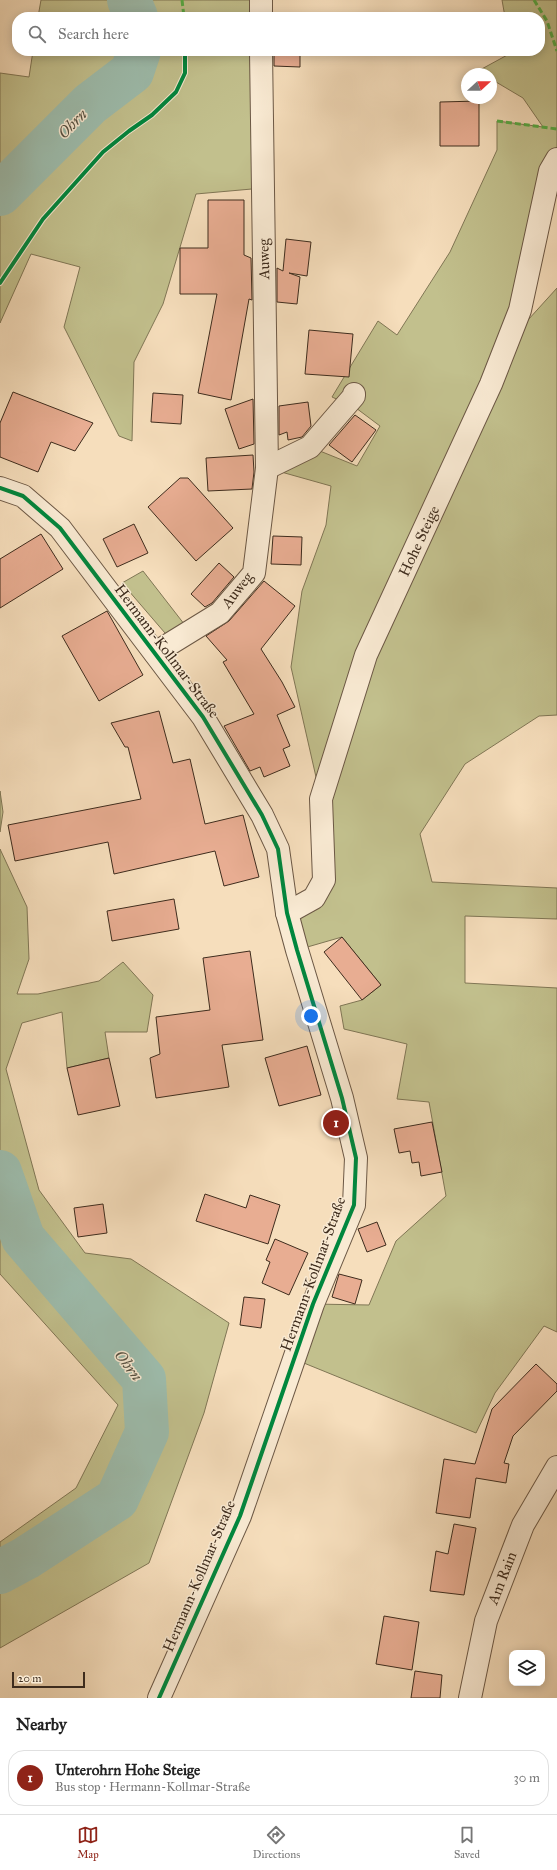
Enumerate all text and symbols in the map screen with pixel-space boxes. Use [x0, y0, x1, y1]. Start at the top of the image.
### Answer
search box [12, 12, 545, 56]
icon: search [26, 23, 48, 45]
text: Search here [58, 25, 129, 43]
north arrow [461, 68, 497, 104]
water label: Ohrn [54, 104, 92, 142]
street label: Auweg [255, 237, 273, 281]
street label: Hohe Steige [395, 503, 443, 579]
street label: Auweg [217, 568, 257, 612]
street label: Hermann-Kollmar-Straße [111, 581, 223, 721]
your location [301, 1006, 321, 1026]
pin: 1 [323, 1108, 349, 1138]
street label: Hermann-Kollmar-Straße [277, 1194, 349, 1354]
water label: Ohrn [111, 1346, 147, 1385]
street label: Hermann-Kollmar-Straße [159, 1498, 239, 1654]
street label: Am Rain [483, 1549, 520, 1608]
map controls [509, 1650, 545, 1686]
button: layers [509, 1650, 545, 1686]
scale bar [12, 1670, 85, 1689]
text: 20 m [18, 1672, 41, 1685]
text: Nearby [16, 1714, 67, 1735]
text: Unterohrn Hohe Steige [55, 1761, 200, 1779]
text: 1 [27, 1770, 33, 1786]
text: 30 m [514, 1770, 540, 1786]
text: Bus stop · Hermann-Kollmar-Straße [55, 1779, 250, 1795]
tab: Map [77, 1824, 99, 1861]
tab: Directions [253, 1824, 300, 1861]
tab: Saved [454, 1824, 480, 1861]

